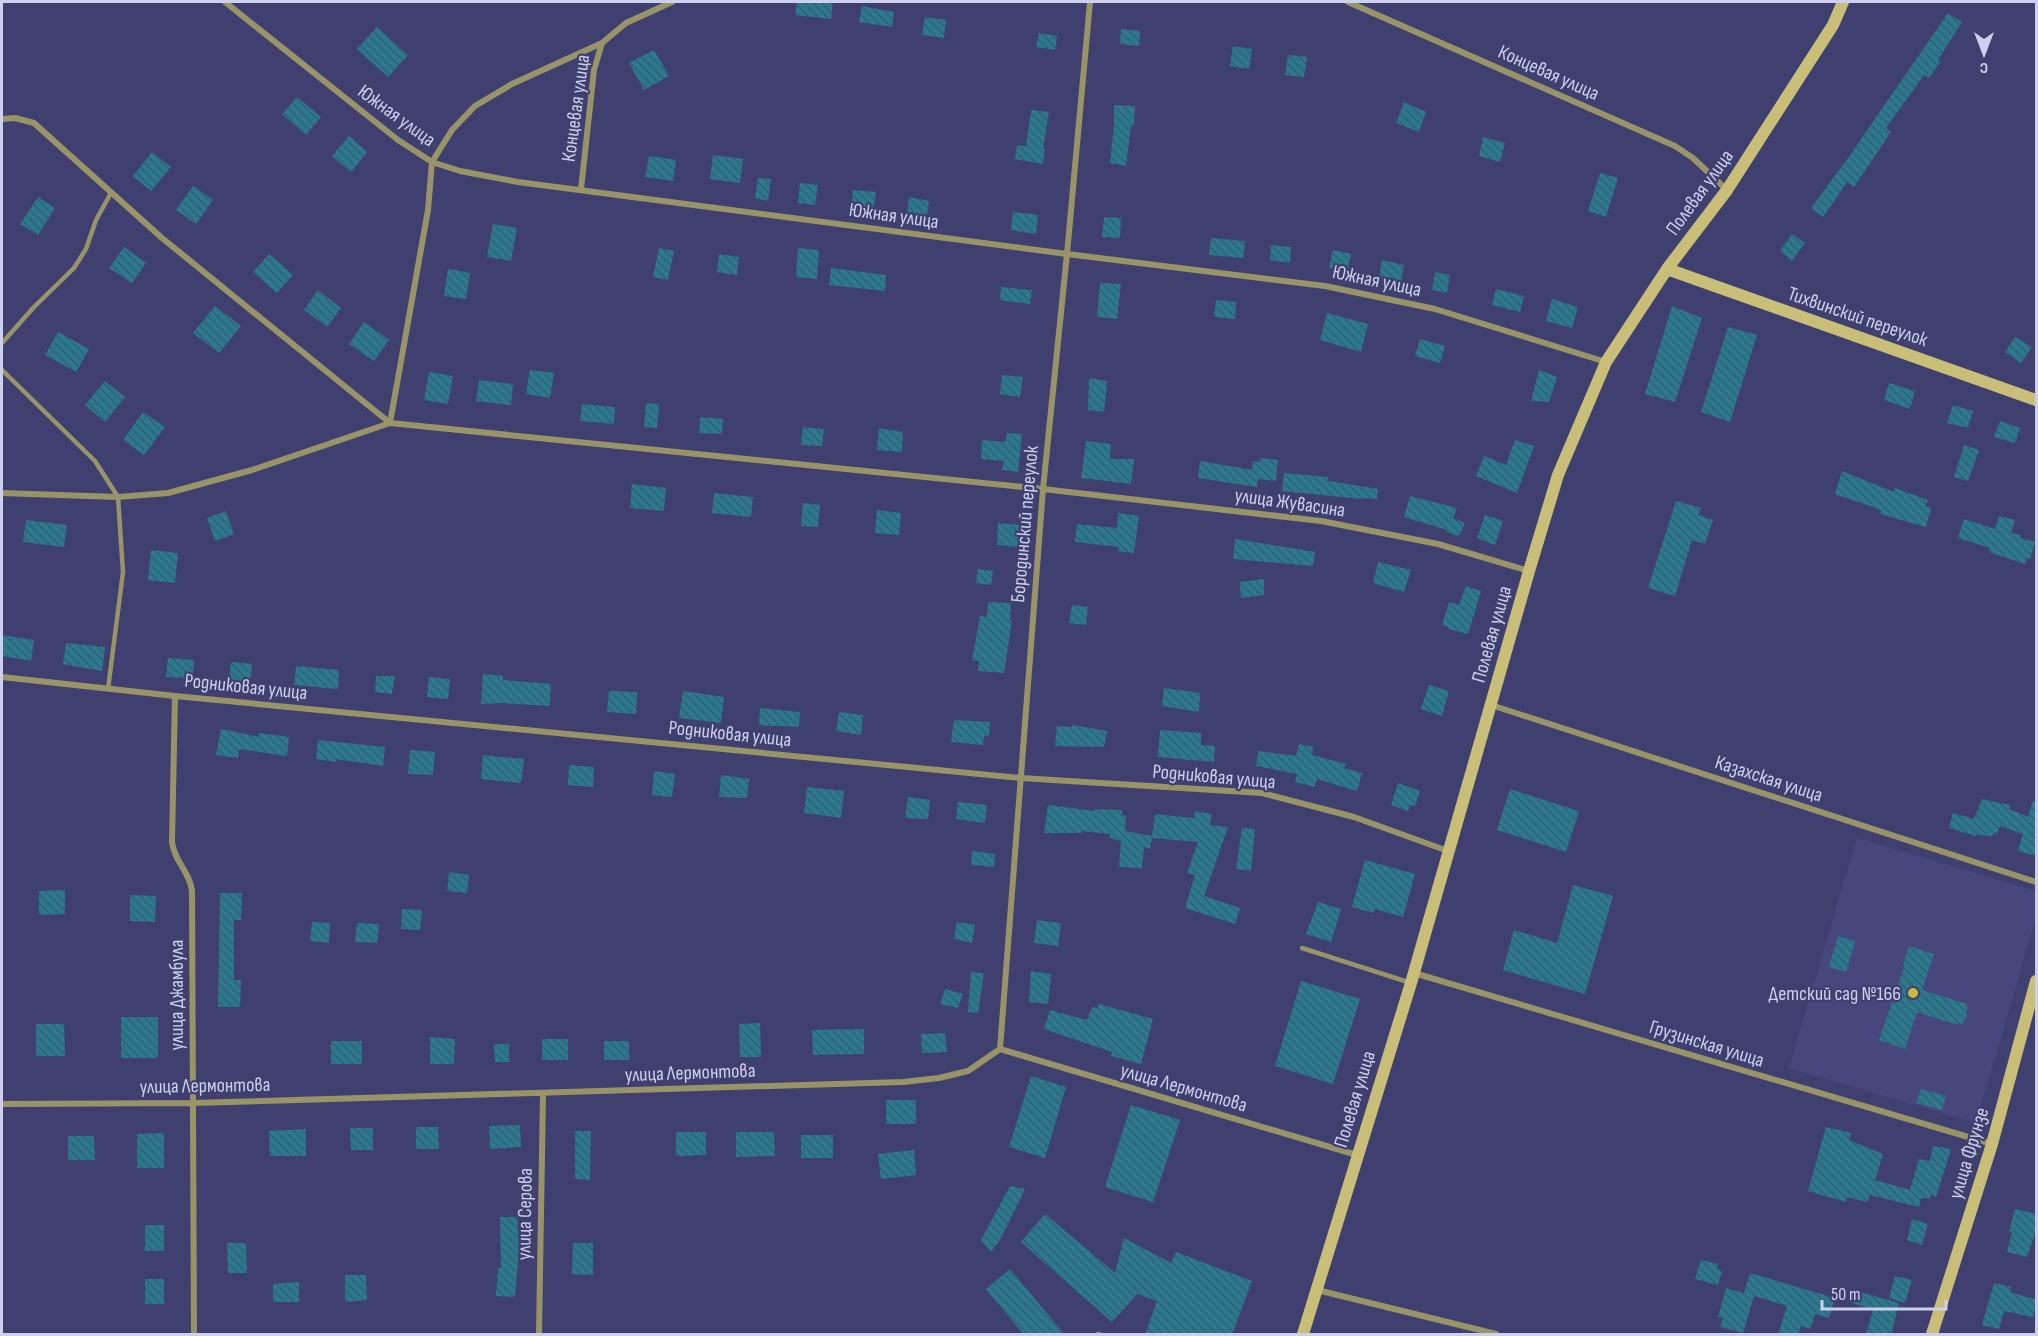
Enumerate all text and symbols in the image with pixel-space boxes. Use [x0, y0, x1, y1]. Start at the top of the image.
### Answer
north arrow [1954, 24, 2014, 84]
street label: Концевая улица [1494, 40, 1603, 106]
street label: Концевая улица [557, 53, 595, 163]
text: С [1980, 58, 1988, 77]
street label: Южная улица [353, 80, 440, 152]
street label: Полевая улица [1661, 145, 1739, 240]
street label: Южная улица [848, 198, 940, 234]
street label: Южная улица [1330, 260, 1423, 302]
street label: Тихвинский переулок [1785, 282, 1931, 352]
street label: Бородинский переулок [1006, 444, 1044, 604]
street label: улица Жувасина [1233, 483, 1347, 523]
street label: Полевая улица [1467, 583, 1517, 685]
street label: Родниковая улица [183, 669, 309, 705]
street label: Родниковая улица [667, 716, 793, 752]
street label: Казахская улица [1712, 750, 1826, 808]
street label: Родниковая улица [1151, 760, 1276, 794]
street label: улица Джамбула [165, 939, 189, 1051]
place label: Детский сад №166 [1769, 982, 1901, 1006]
marker: Детский сад №166 [1906, 986, 1920, 1000]
street label: Грузинская улица [1646, 1015, 1767, 1073]
street label: Полевая улица [1329, 1048, 1381, 1150]
street label: улица Лермонтова [1118, 1058, 1250, 1118]
street label: улица Лермонтова [624, 1059, 756, 1087]
street label: улица Лермонтова [139, 1073, 271, 1099]
street label: улица Фрунзе [1944, 1105, 1994, 1202]
street label: улица Серова [512, 1168, 538, 1260]
scale bar [1822, 1273, 1946, 1311]
text: 50 m [1831, 1284, 1861, 1305]

